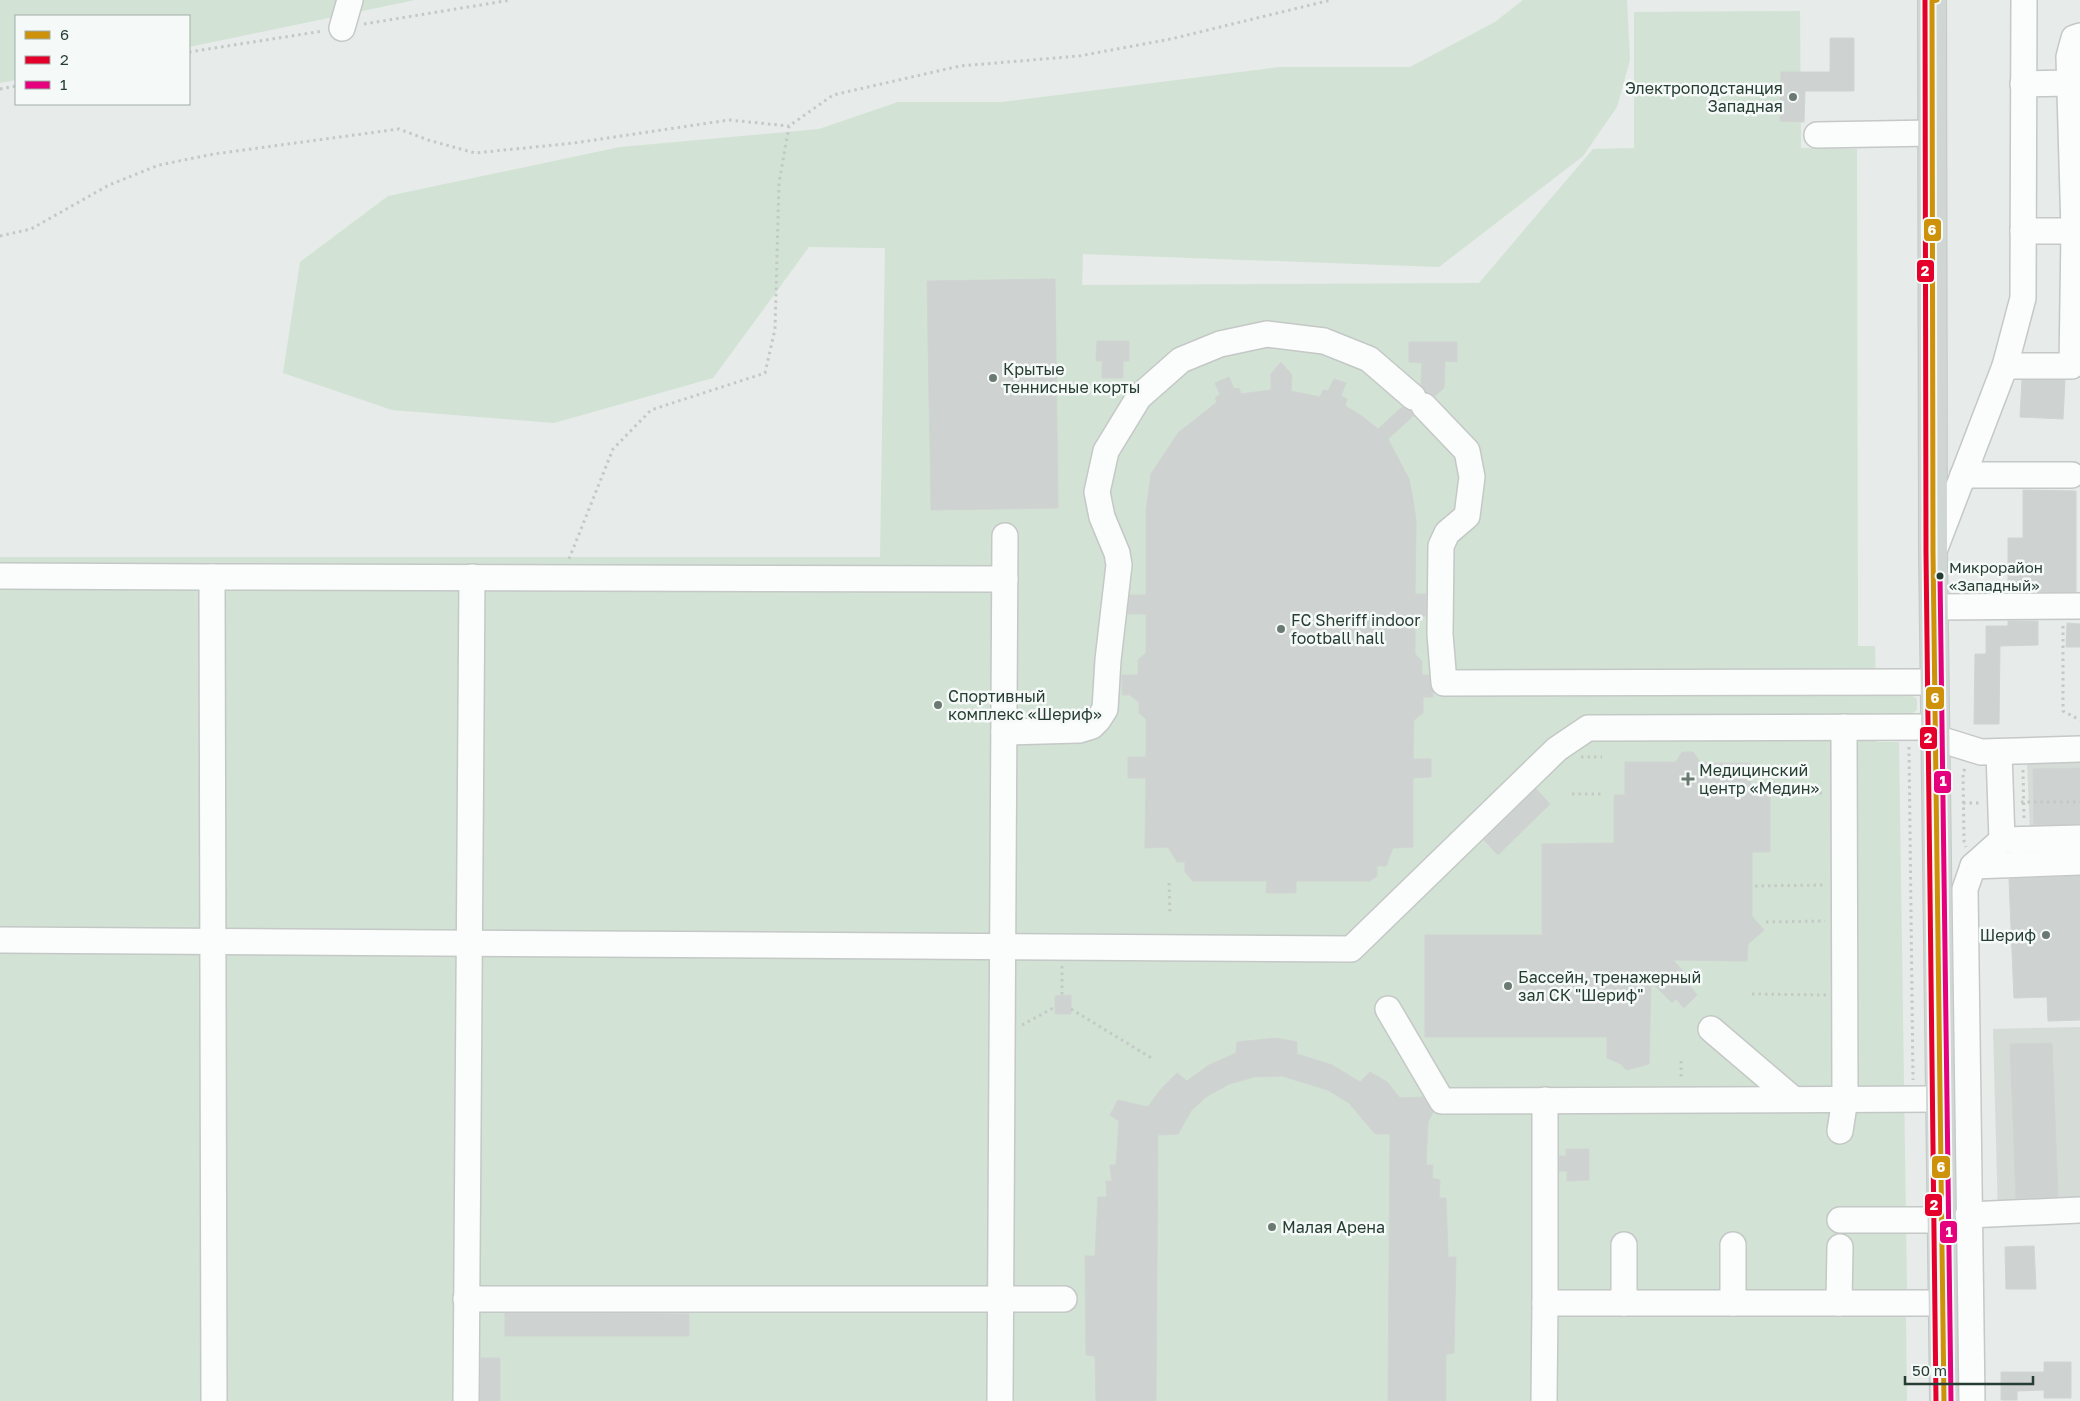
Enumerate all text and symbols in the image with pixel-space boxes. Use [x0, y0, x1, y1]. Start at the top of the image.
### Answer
legend [15, 15, 190, 105]
text: 6 [60, 25, 69, 43]
text: 2 [60, 50, 69, 68]
text: 1 [60, 75, 67, 93]
place label: Электроподстанция Западная [1625, 78, 1783, 116]
marker: Электроподстанция Западная [1787, 91, 1799, 103]
line badge: 6 [1923, 218, 1942, 242]
text: 6 [1928, 221, 1937, 238]
line badge: 2 [1916, 259, 1935, 283]
text: 2 [1921, 262, 1930, 279]
place label: Крытые теннисные корты [1003, 359, 1140, 397]
marker: Крытые теннисные корты [987, 372, 999, 384]
place label: Микрорайон «Западный» [1949, 558, 2043, 594]
marker: Микрорайон «Западный» [1935, 571, 1945, 581]
place label: FC Sheriff indoor football hall [1291, 610, 1420, 648]
marker: FC Sheriff indoor football hall [1275, 623, 1287, 635]
place label: Спортивный комплекс «Шериф» [948, 686, 1102, 724]
line badge: 6 [1925, 686, 1945, 710]
text: 6 [1931, 689, 1940, 706]
marker: Спортивный комплекс «Шериф» [932, 699, 944, 711]
line badge: 2 [1919, 726, 1938, 750]
text: 2 [1924, 729, 1933, 746]
place label: Медицинский центр «Медин» [1699, 760, 1820, 798]
line badge: 1 [1933, 770, 1952, 794]
marker: Медицинский центр «Медин» [1681, 772, 1695, 786]
text: 1 [1939, 772, 1947, 789]
place label: Шериф [1980, 925, 2036, 945]
marker: Шериф [2040, 929, 2052, 941]
place label: Бассейн, тренажерный зал СК "Шериф" [1518, 967, 1701, 1005]
marker: Бассейн, тренажерный зал СК "Шериф" [1502, 980, 1514, 992]
line badge: 6 [1931, 1155, 1951, 1179]
text: 6 [1937, 1158, 1946, 1175]
line badge: 2 [1924, 1193, 1943, 1217]
text: 2 [1930, 1196, 1939, 1213]
place label: Малая Арена [1282, 1217, 1385, 1237]
line badge: 1 [1939, 1220, 1958, 1244]
marker: Малая Арена [1266, 1221, 1278, 1233]
text: 1 [1945, 1223, 1953, 1240]
scale bar [1905, 1354, 2032, 1386]
text: 50 m [1912, 1361, 1947, 1379]

